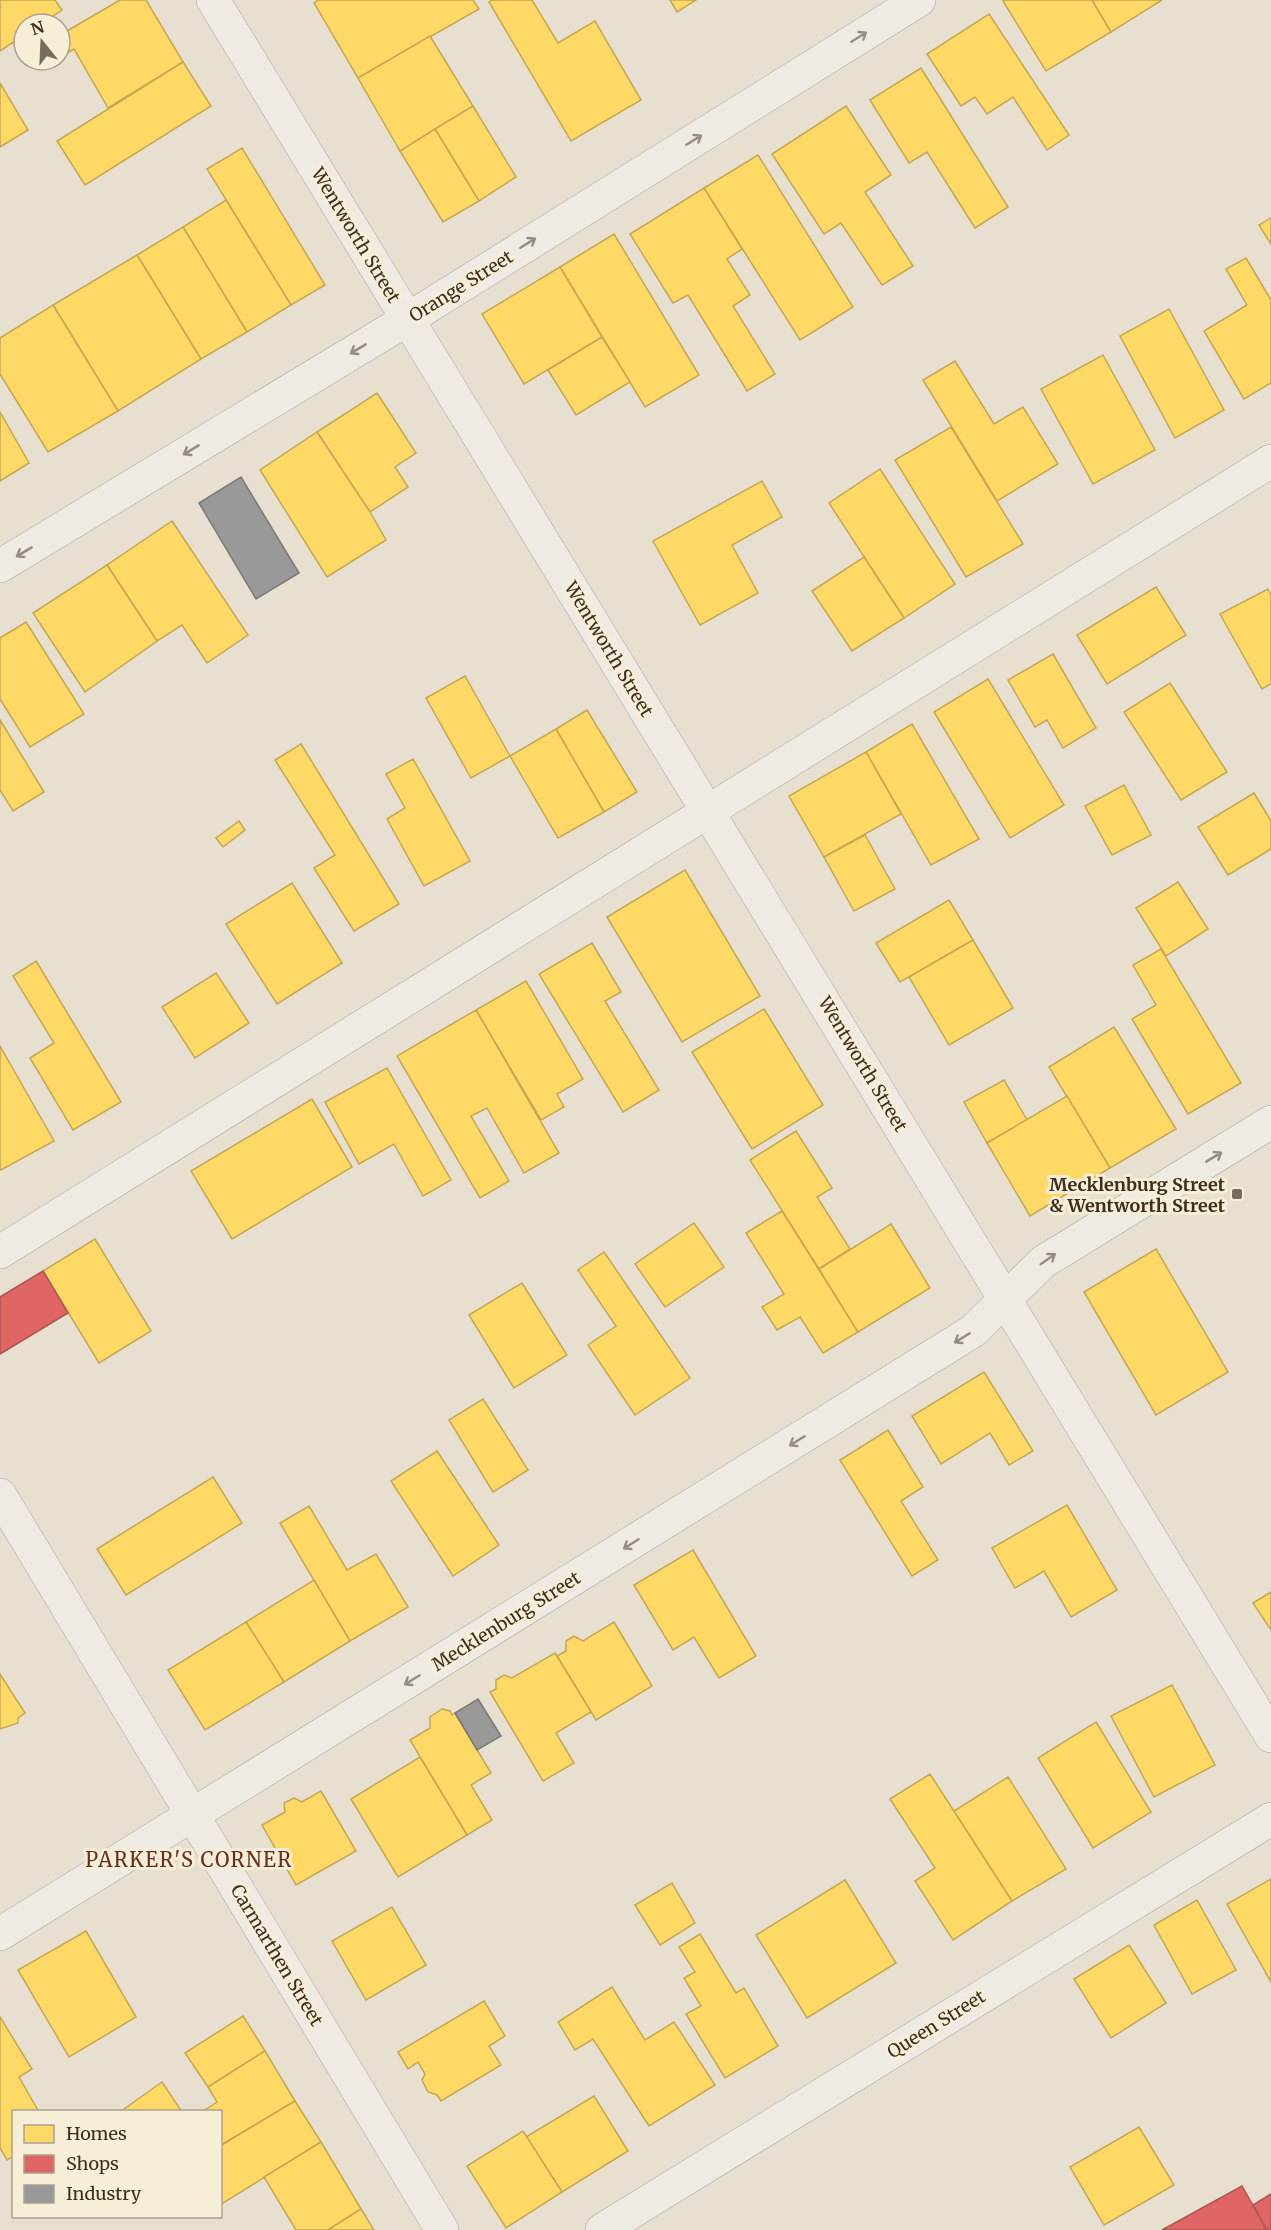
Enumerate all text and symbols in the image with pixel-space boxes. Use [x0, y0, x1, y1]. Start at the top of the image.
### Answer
north arrow [12, 12, 72, 72]
text: N [28, 16, 47, 39]
one-way arrow [850, 31, 867, 43]
one-way arrow [685, 134, 702, 146]
street label: Wentworth Street [306, 162, 405, 307]
one-way arrow [520, 237, 537, 250]
street label: Orange Street [405, 245, 517, 327]
one-way arrow [350, 344, 367, 356]
one-way arrow [183, 445, 200, 457]
one-way arrow [16, 546, 33, 558]
street label: Wentworth Street [559, 576, 658, 721]
street label: Wentworth Street [813, 991, 912, 1136]
one-way arrow [1205, 1150, 1222, 1162]
place label: Mecklenburg Street & Wentworth Street [1049, 1173, 1226, 1217]
marker: Mecklenburg Street & Wentworth Street [1230, 1187, 1244, 1201]
one-way arrow [1040, 1253, 1056, 1265]
one-way arrow [954, 1332, 971, 1344]
one-way arrow [788, 1434, 805, 1447]
one-way arrow [623, 1538, 640, 1550]
street label: Mecklenburg Street [428, 1566, 584, 1676]
one-way arrow [404, 1674, 421, 1686]
district label: PARKER'S CORNER [85, 1847, 293, 1872]
street label: Carmarthen Street [226, 1880, 328, 2030]
street label: Queen Street [883, 1985, 989, 2063]
legend [12, 2110, 222, 2218]
text: Homes [66, 2122, 127, 2145]
text: Shops [66, 2152, 119, 2175]
text: Industry [66, 2182, 142, 2205]

